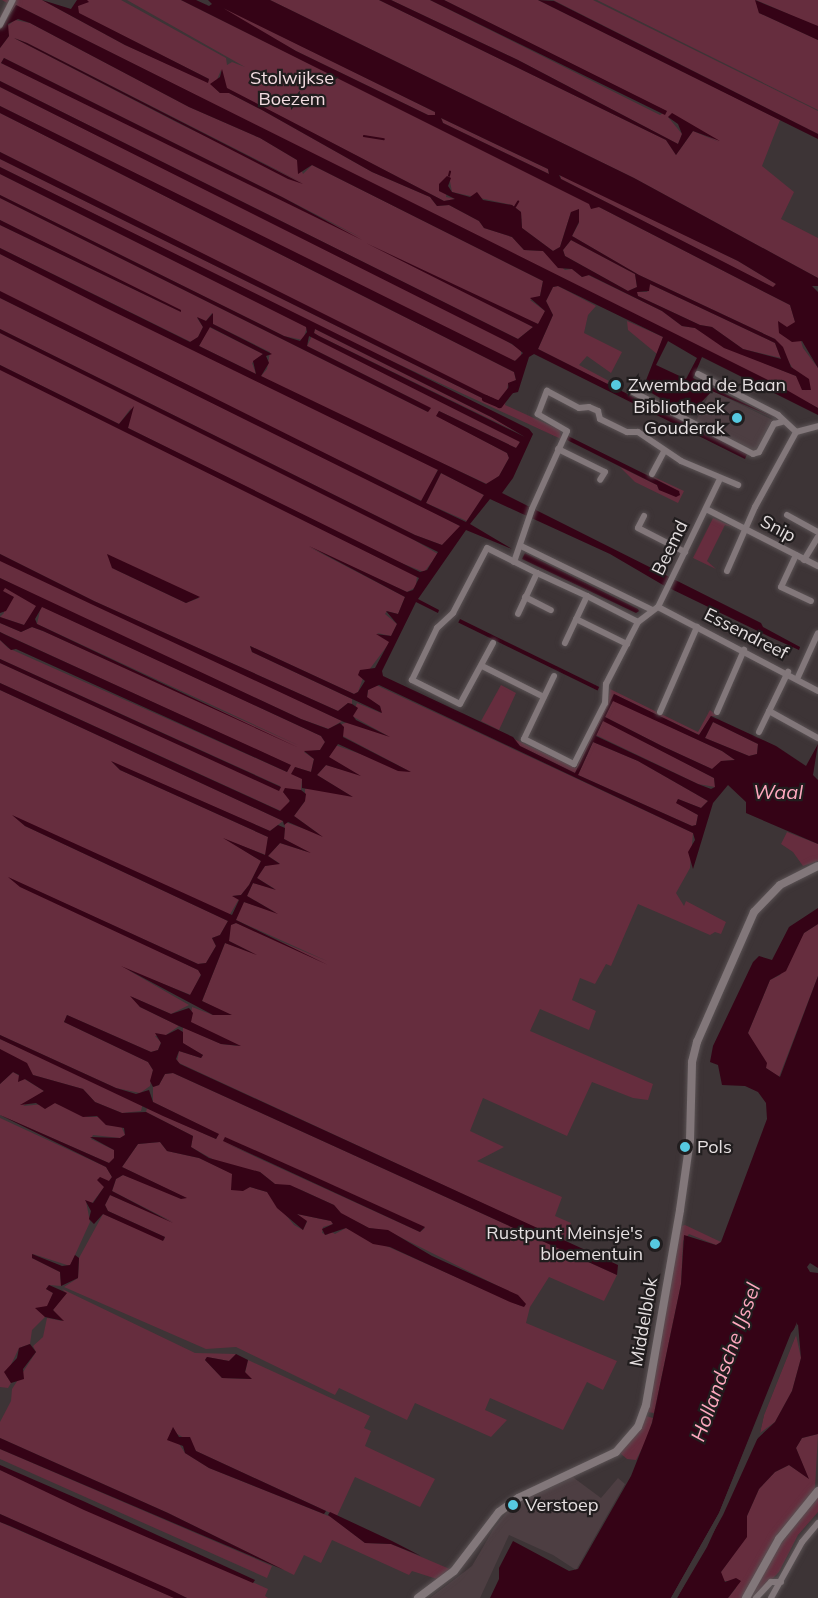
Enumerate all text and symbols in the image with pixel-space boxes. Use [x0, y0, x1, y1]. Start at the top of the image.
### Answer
park label: Stolwijkse Boezem [250, 68, 334, 110]
place label: Zwembad de Baan [628, 374, 786, 396]
marker: Zwembad de Baan [609, 378, 623, 392]
place label: Bibliotheek Gouderak [633, 397, 725, 440]
marker: Bibliotheek Gouderak [730, 411, 744, 425]
street label: Snip [757, 511, 799, 547]
street label: Beemd [647, 517, 693, 579]
street label: Essendreef [700, 604, 792, 664]
water label: Waal [753, 779, 803, 803]
place label: Pols [697, 1136, 732, 1158]
marker: Pols [678, 1140, 692, 1154]
place label: Rustpunt Meinsje's bloementuin [486, 1223, 643, 1266]
marker: Rustpunt Meinsje's bloementuin [648, 1237, 662, 1251]
street label: Middelblok [626, 1276, 662, 1368]
water label: Hollandsche IJssel [685, 1279, 765, 1445]
place label: Verstoep [525, 1494, 599, 1516]
marker: Verstoep [506, 1498, 520, 1512]

